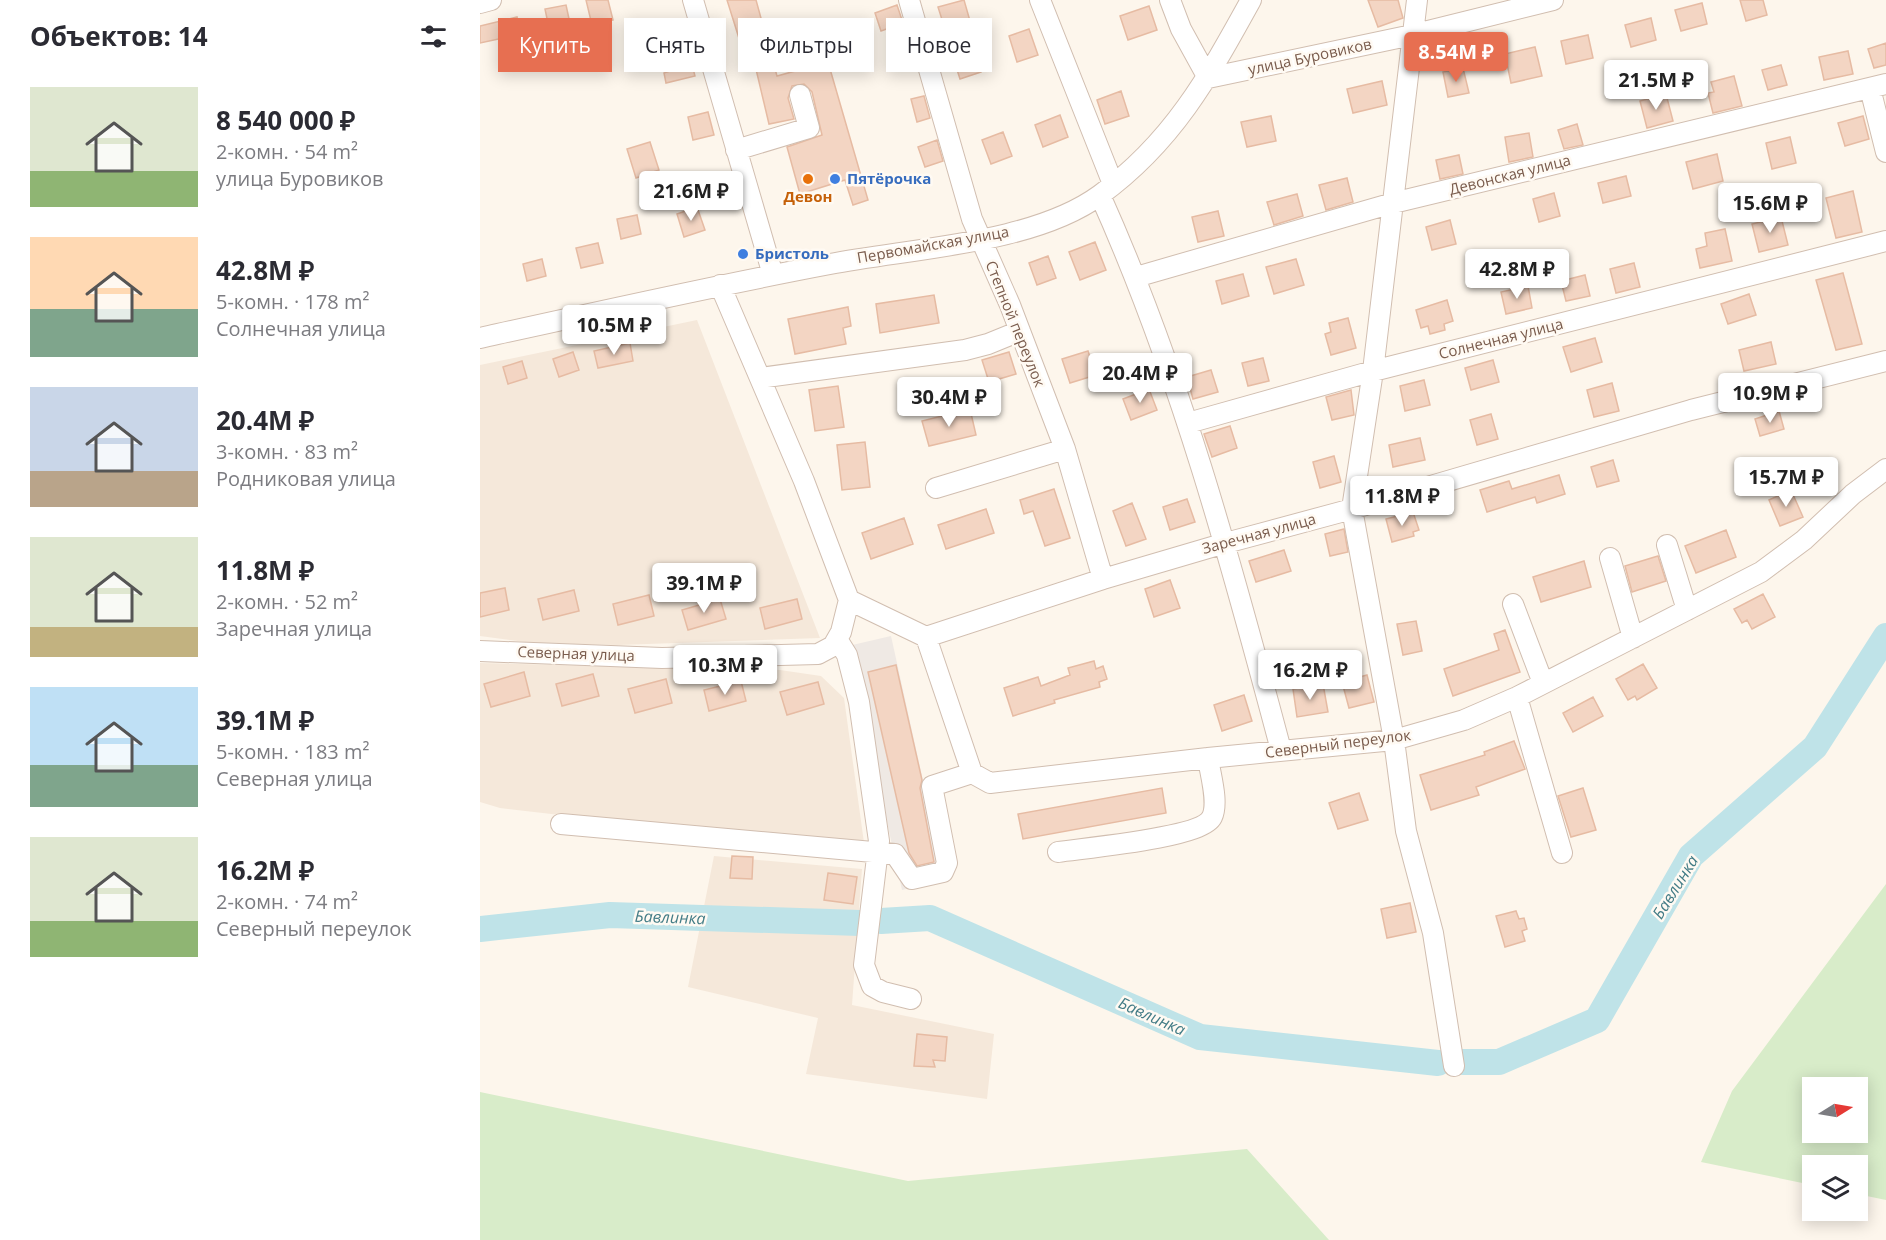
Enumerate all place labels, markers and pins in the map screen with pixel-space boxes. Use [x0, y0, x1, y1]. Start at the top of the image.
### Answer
pin: 8.54M ₽ [1401, 32, 1511, 83]
pin: 21.5M ₽ [1601, 60, 1711, 111]
place label: Пятёрочка [847, 168, 931, 188]
pin: 21.6M ₽ [636, 171, 746, 222]
marker: Девон [801, 172, 815, 186]
marker: Пятёрочка [828, 172, 842, 186]
pin: 15.6M ₽ [1715, 183, 1825, 234]
place label: Девон [784, 186, 832, 206]
place label: Бристоль [755, 243, 829, 263]
marker: Бристоль [736, 247, 750, 261]
pin: 42.8M ₽ [1462, 249, 1572, 300]
pin: 10.5M ₽ [559, 305, 669, 356]
pin: 20.4M ₽ [1085, 353, 1195, 404]
pin: 10.9M ₽ [1715, 373, 1825, 424]
pin: 30.4M ₽ [894, 377, 1004, 428]
pin: 15.7M ₽ [1731, 457, 1841, 508]
pin: 11.8M ₽ [1347, 476, 1457, 527]
pin: 39.1M ₽ [649, 563, 759, 614]
pin: 10.3M ₽ [670, 645, 780, 696]
pin: 16.2M ₽ [1255, 650, 1365, 701]

